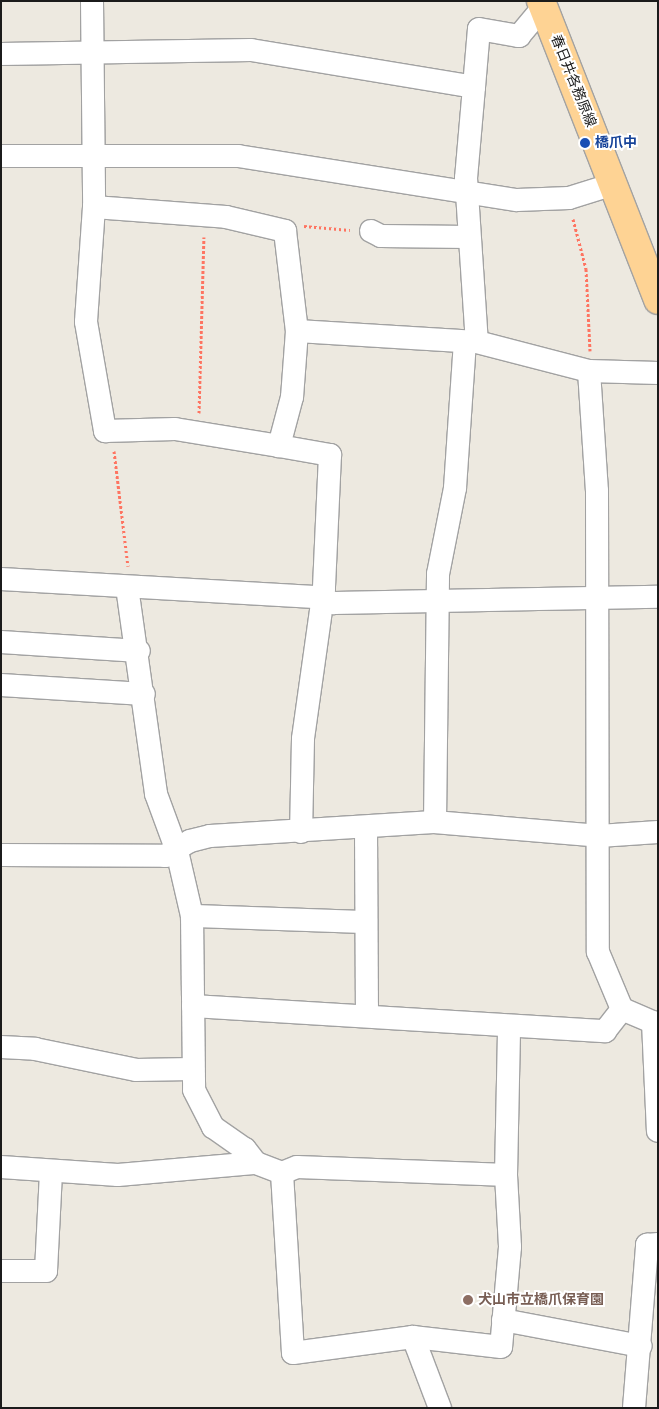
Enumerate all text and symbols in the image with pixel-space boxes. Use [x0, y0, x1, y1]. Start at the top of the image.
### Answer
street label: 春日井各務原線 [547, 32, 599, 130]
place label: 橋爪中 [595, 135, 637, 151]
marker: 橋爪中 [579, 137, 591, 149]
place label: 犬山市立橋爪保育園 [478, 1292, 604, 1308]
marker: 犬山市立橋爪保育園 [462, 1294, 474, 1306]

